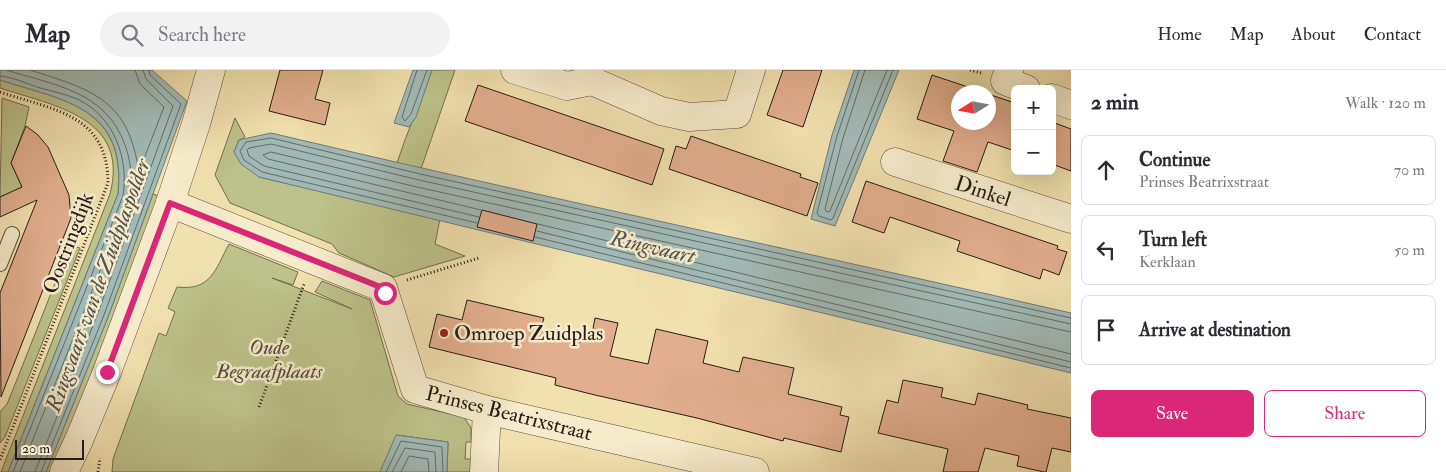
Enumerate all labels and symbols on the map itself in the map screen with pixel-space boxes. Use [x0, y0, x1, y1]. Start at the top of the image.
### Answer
north arrow [951, 85, 996, 130]
water label: Ringvaart van de Zuidplaspolder [39, 153, 157, 417]
street label: Dinkel [951, 170, 1015, 213]
street label: Oostringdijk [37, 189, 100, 298]
water label: Ringvaart [607, 223, 699, 271]
route start [374, 282, 397, 305]
place label: Omroep Zuidplas [454, 320, 603, 347]
marker: Omroep Zuidplas [438, 327, 450, 339]
park label: Oude Begraafplaats [215, 334, 324, 385]
route end [96, 361, 119, 384]
street label: Prinses Beatrixstraat [423, 380, 595, 447]
scale bar [15, 437, 84, 460]

